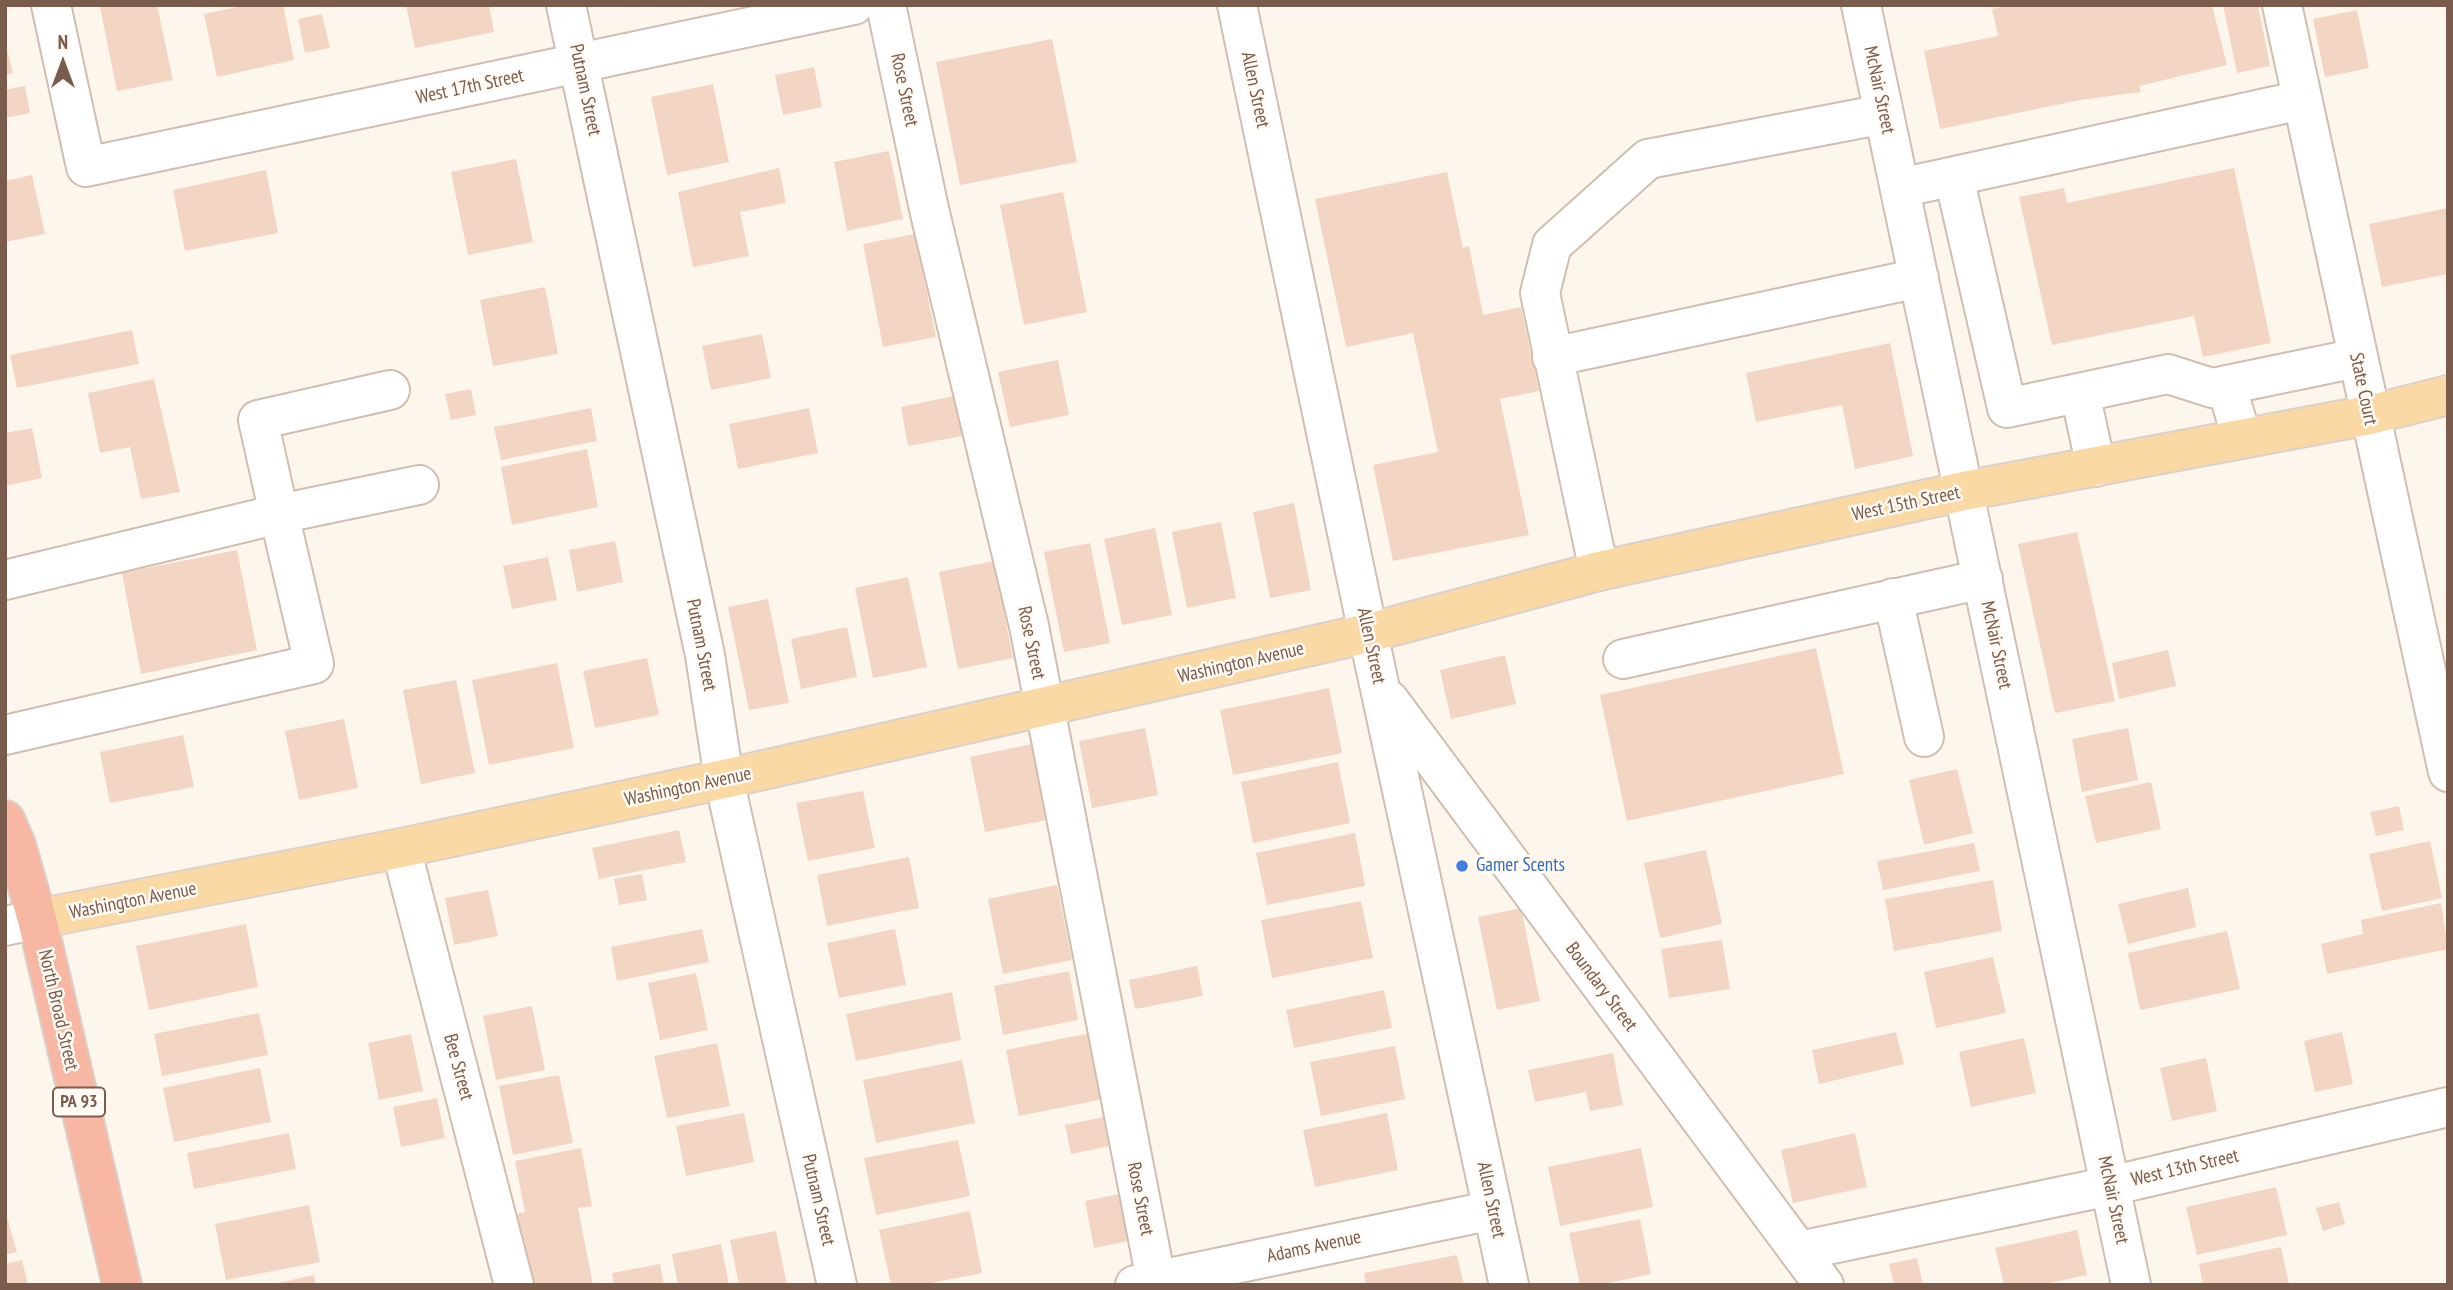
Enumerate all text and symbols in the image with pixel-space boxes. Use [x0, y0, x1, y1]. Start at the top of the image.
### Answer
north arrow [28, 28, 98, 98]
text: N [58, 30, 68, 54]
street label: Putnam Street [564, 42, 606, 138]
street label: McNair Street [1859, 44, 1899, 136]
street label: Allen Street [1236, 50, 1274, 130]
street label: Rose Street [885, 51, 923, 129]
street label: West 17th Street [414, 64, 526, 110]
street label: State Court [2344, 351, 2382, 427]
street label: West 15th Street [1850, 481, 1962, 527]
street label: Putnam Street [681, 597, 721, 693]
street label: McNair Street [1976, 599, 2016, 691]
street label: Rose Street [1012, 604, 1050, 682]
street label: Allen Street [1352, 606, 1390, 686]
street label: Washington Avenue [1176, 637, 1306, 689]
street label: Washington Avenue [623, 762, 753, 812]
place label: Gamer Scents [1476, 855, 1565, 877]
marker: Gamer Scents [1454, 858, 1470, 874]
street label: Washington Avenue [68, 878, 198, 924]
street label: Boundary Street [1560, 938, 1642, 1036]
street label: North Broad Street [33, 947, 83, 1073]
street label: Bee Street [438, 1031, 478, 1103]
road number: PA 93 [53, 1087, 105, 1116]
street label: West 13th Street [2129, 1145, 2241, 1191]
street label: Putnam Street [796, 1152, 840, 1248]
street label: McNair Street [2093, 1154, 2133, 1246]
street label: Rose Street [1122, 1160, 1158, 1238]
street label: Allen Street [1472, 1160, 1510, 1240]
street label: Adams Avenue [1265, 1226, 1363, 1268]

